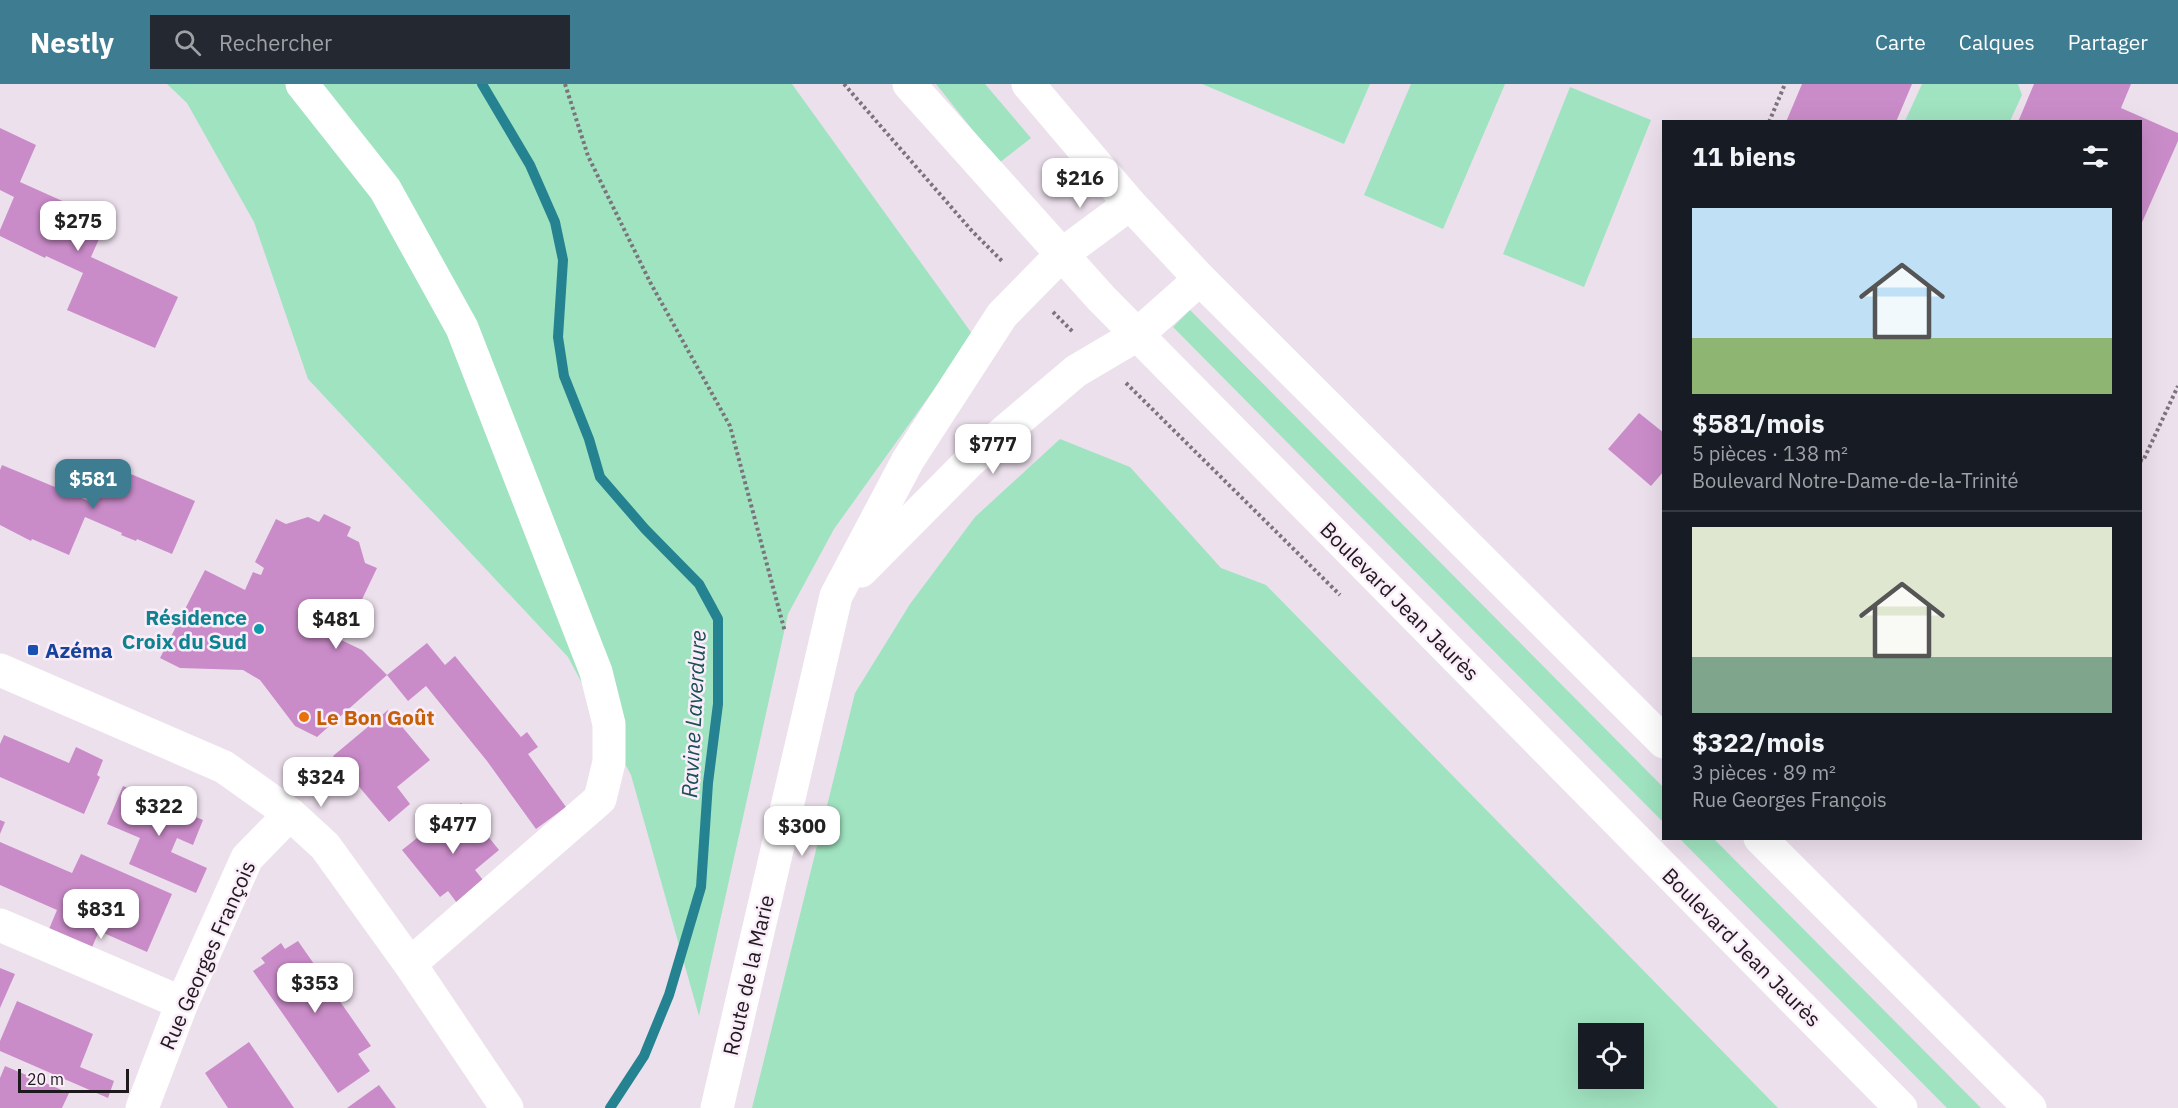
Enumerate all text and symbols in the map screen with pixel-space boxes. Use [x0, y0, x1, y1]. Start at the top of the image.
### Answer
search box [150, 15, 570, 69]
text: Nestly [30, 24, 114, 61]
icon: search [171, 26, 204, 59]
text: Rechercher [219, 28, 332, 57]
text: Carte [1875, 28, 1926, 56]
text: Calques [1959, 28, 2035, 56]
text: Partager [2068, 28, 2148, 56]
text: 11 biens [1692, 139, 1796, 173]
icon: filters [2079, 140, 2112, 173]
pin: $216 [1044, 158, 1116, 209]
text: $216 [1056, 164, 1104, 191]
pin: $275 [42, 201, 114, 252]
text: $275 [54, 207, 102, 234]
icon: home [1848, 247, 1956, 355]
text: $581/mois [1692, 406, 1825, 440]
pin: $777 [957, 424, 1029, 475]
text: $777 [969, 430, 1017, 457]
text: 5 pièces · 138 m² [1692, 440, 1848, 467]
pin: $581 [57, 459, 129, 510]
text: $581 [69, 465, 117, 492]
text: Boulevard Notre-Dame-de-la-Trinité [1692, 467, 2018, 494]
street label: Boulevard Jean Jaurès [1314, 515, 1486, 687]
icon: home [1848, 566, 1956, 674]
pin: $481 [300, 599, 372, 650]
place label: Résidence Croix du Sud [122, 603, 247, 655]
text: $481 [312, 605, 360, 632]
marker: Résidence Croix du Sud [252, 622, 266, 636]
water label: Ravine Laverdure [674, 629, 712, 799]
place label: Azéma [45, 636, 113, 664]
marker: Azéma [26, 643, 40, 657]
place label: Le Bon Goût [316, 703, 435, 731]
marker: Le Bon Goût [297, 710, 311, 724]
text: $322/mois [1692, 725, 1825, 759]
pin: $324 [285, 757, 357, 808]
text: 3 pièces · 89 m² [1692, 759, 1836, 786]
text: $324 [297, 763, 345, 790]
pin: $322 [123, 786, 195, 837]
text: Rue Georges François [1692, 786, 1887, 813]
text: $322 [135, 792, 183, 819]
pin: $477 [417, 804, 489, 855]
pin: $300 [766, 806, 838, 857]
text: $477 [429, 810, 477, 837]
text: $300 [778, 812, 826, 839]
street label: Rue Georges François [153, 856, 261, 1054]
street label: Boulevard Jean Jaurès [1656, 861, 1828, 1033]
pin: $831 [65, 889, 137, 940]
street label: Route de la Marie [716, 892, 780, 1058]
text: $831 [77, 895, 125, 922]
pin: $353 [279, 963, 351, 1014]
text: $353 [291, 969, 339, 996]
map controls [1578, 1023, 1644, 1089]
button: locate [1578, 1023, 1644, 1089]
scale bar [18, 1066, 129, 1094]
text: 20 m [27, 1069, 64, 1089]

